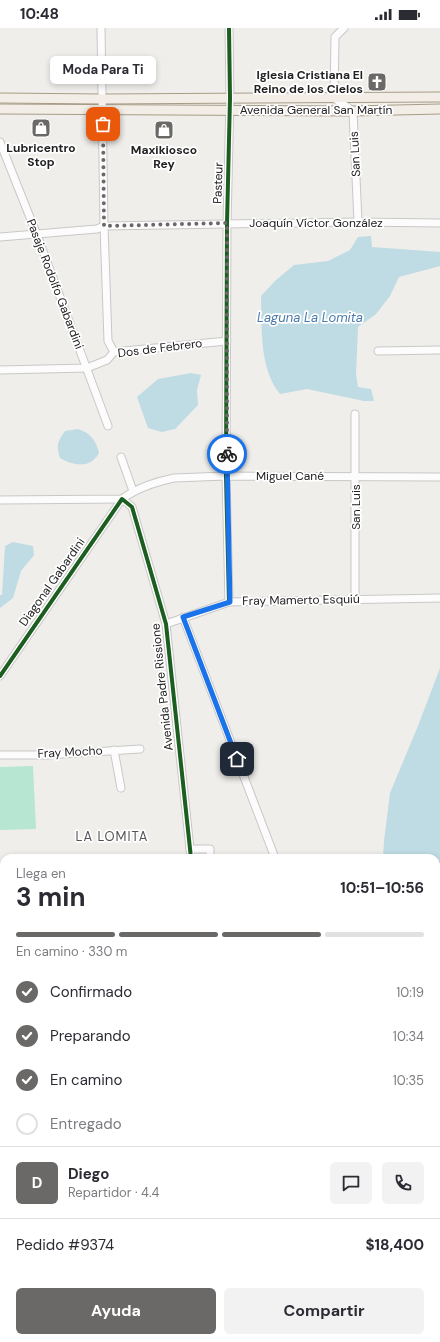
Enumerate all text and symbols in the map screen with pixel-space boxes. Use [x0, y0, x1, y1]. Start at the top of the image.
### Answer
text: 10:48 [20, 4, 59, 24]
callout: Moda Para Ti [50, 56, 156, 84]
text: Moda Para Ti [62, 61, 144, 78]
place label: Iglesia Cristiana El Reino de los Cielos [254, 67, 363, 97]
church icon: Iglesia Cristiana El Reino de los Cielos [366, 71, 388, 93]
street label: Avenida General San Martín [240, 102, 392, 118]
pin [86, 107, 120, 141]
icon: bag [92, 113, 114, 135]
shop icon: Lubricentro Stop [30, 117, 52, 139]
shop icon: Maxikiosco Rey [153, 119, 175, 141]
street label: San Luis [346, 131, 364, 177]
place label: Lubricentro Stop [6, 140, 76, 170]
place label: Maxikiosco Rey [131, 142, 197, 172]
street label: Pasteur [209, 161, 227, 204]
street label: Joaquín Víctor González [249, 215, 383, 231]
street label: Pasaje Rodolfo Gabardini [23, 217, 87, 351]
water label: Laguna La Lomita [257, 309, 363, 326]
street label: Dos de Febrero [117, 335, 203, 361]
courier [207, 434, 247, 474]
icon: bike [216, 443, 238, 465]
street label: Miguel Cané [256, 468, 324, 484]
street label: San Luis [348, 484, 364, 530]
street label: Diagonal Gabardini [15, 534, 89, 629]
street label: Fray Mamerto Esquiú [242, 591, 360, 609]
street label: Avenida Padre Rissione [147, 622, 177, 751]
street label: Fray Mocho [37, 742, 103, 762]
pin [220, 742, 254, 776]
icon: home [226, 748, 248, 770]
district label: LA LOMITA [76, 828, 148, 845]
text: Llega en [16, 865, 66, 882]
text: 10:51–10:56 [340, 878, 424, 898]
text: 3 min [16, 880, 85, 914]
text: En camino · 330 m [16, 943, 127, 960]
icon: check [16, 981, 38, 1003]
text: Confirmado [50, 982, 132, 1002]
text: 10:19 [396, 984, 424, 1001]
icon: check [16, 1025, 38, 1047]
text: Preparando [50, 1026, 131, 1046]
text: 10:34 [393, 1028, 424, 1045]
icon: check [16, 1069, 38, 1091]
text: En camino [50, 1070, 122, 1090]
text: 10:35 [393, 1072, 424, 1089]
text: Entregado [50, 1114, 122, 1134]
button: chat [330, 1162, 372, 1204]
button: phone [382, 1162, 424, 1204]
text: Diego [68, 1164, 109, 1184]
text: D [32, 1173, 42, 1193]
text: Repartidor · 4.4 [68, 1184, 159, 1201]
text: Pedido #9374 [16, 1235, 114, 1255]
text: $18,400 [365, 1235, 424, 1255]
button: Ayuda [16, 1288, 216, 1334]
button: Compartir [224, 1288, 424, 1334]

